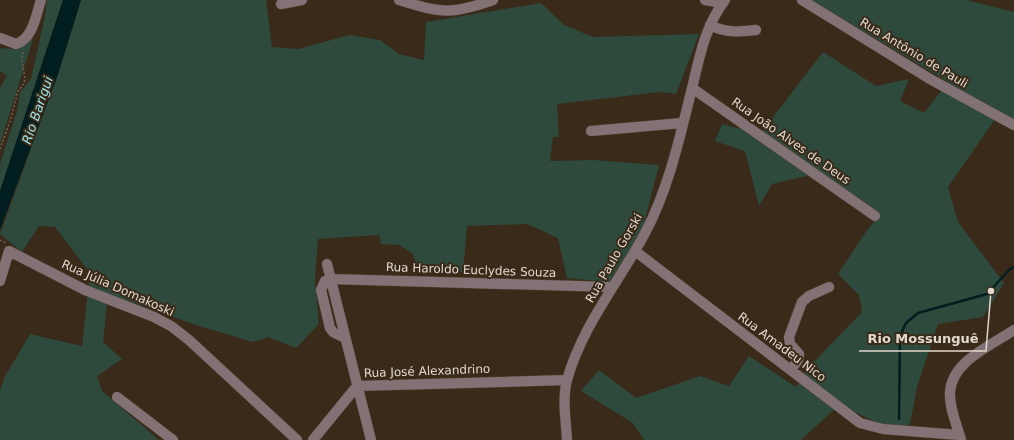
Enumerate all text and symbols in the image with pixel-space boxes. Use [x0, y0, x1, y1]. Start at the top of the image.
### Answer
street label: Rua Antônio de Pauli [857, 15, 971, 91]
water label: Rio Barigui [19, 74, 56, 146]
street label: Rua João Alves de Deus [729, 95, 853, 187]
street label: Rua Paulo Gorski [583, 211, 645, 305]
street label: Rua Júlia Domakoski [60, 257, 176, 319]
street label: Rua Haroldo Euclydes Souza [386, 260, 556, 280]
street label: Rua Amadeu Nico [735, 309, 829, 385]
callout: Rio Mossunguê [859, 326, 986, 351]
text: Rio Mossunguê [867, 331, 979, 346]
street label: Rua José Alexandrino [364, 362, 490, 380]

